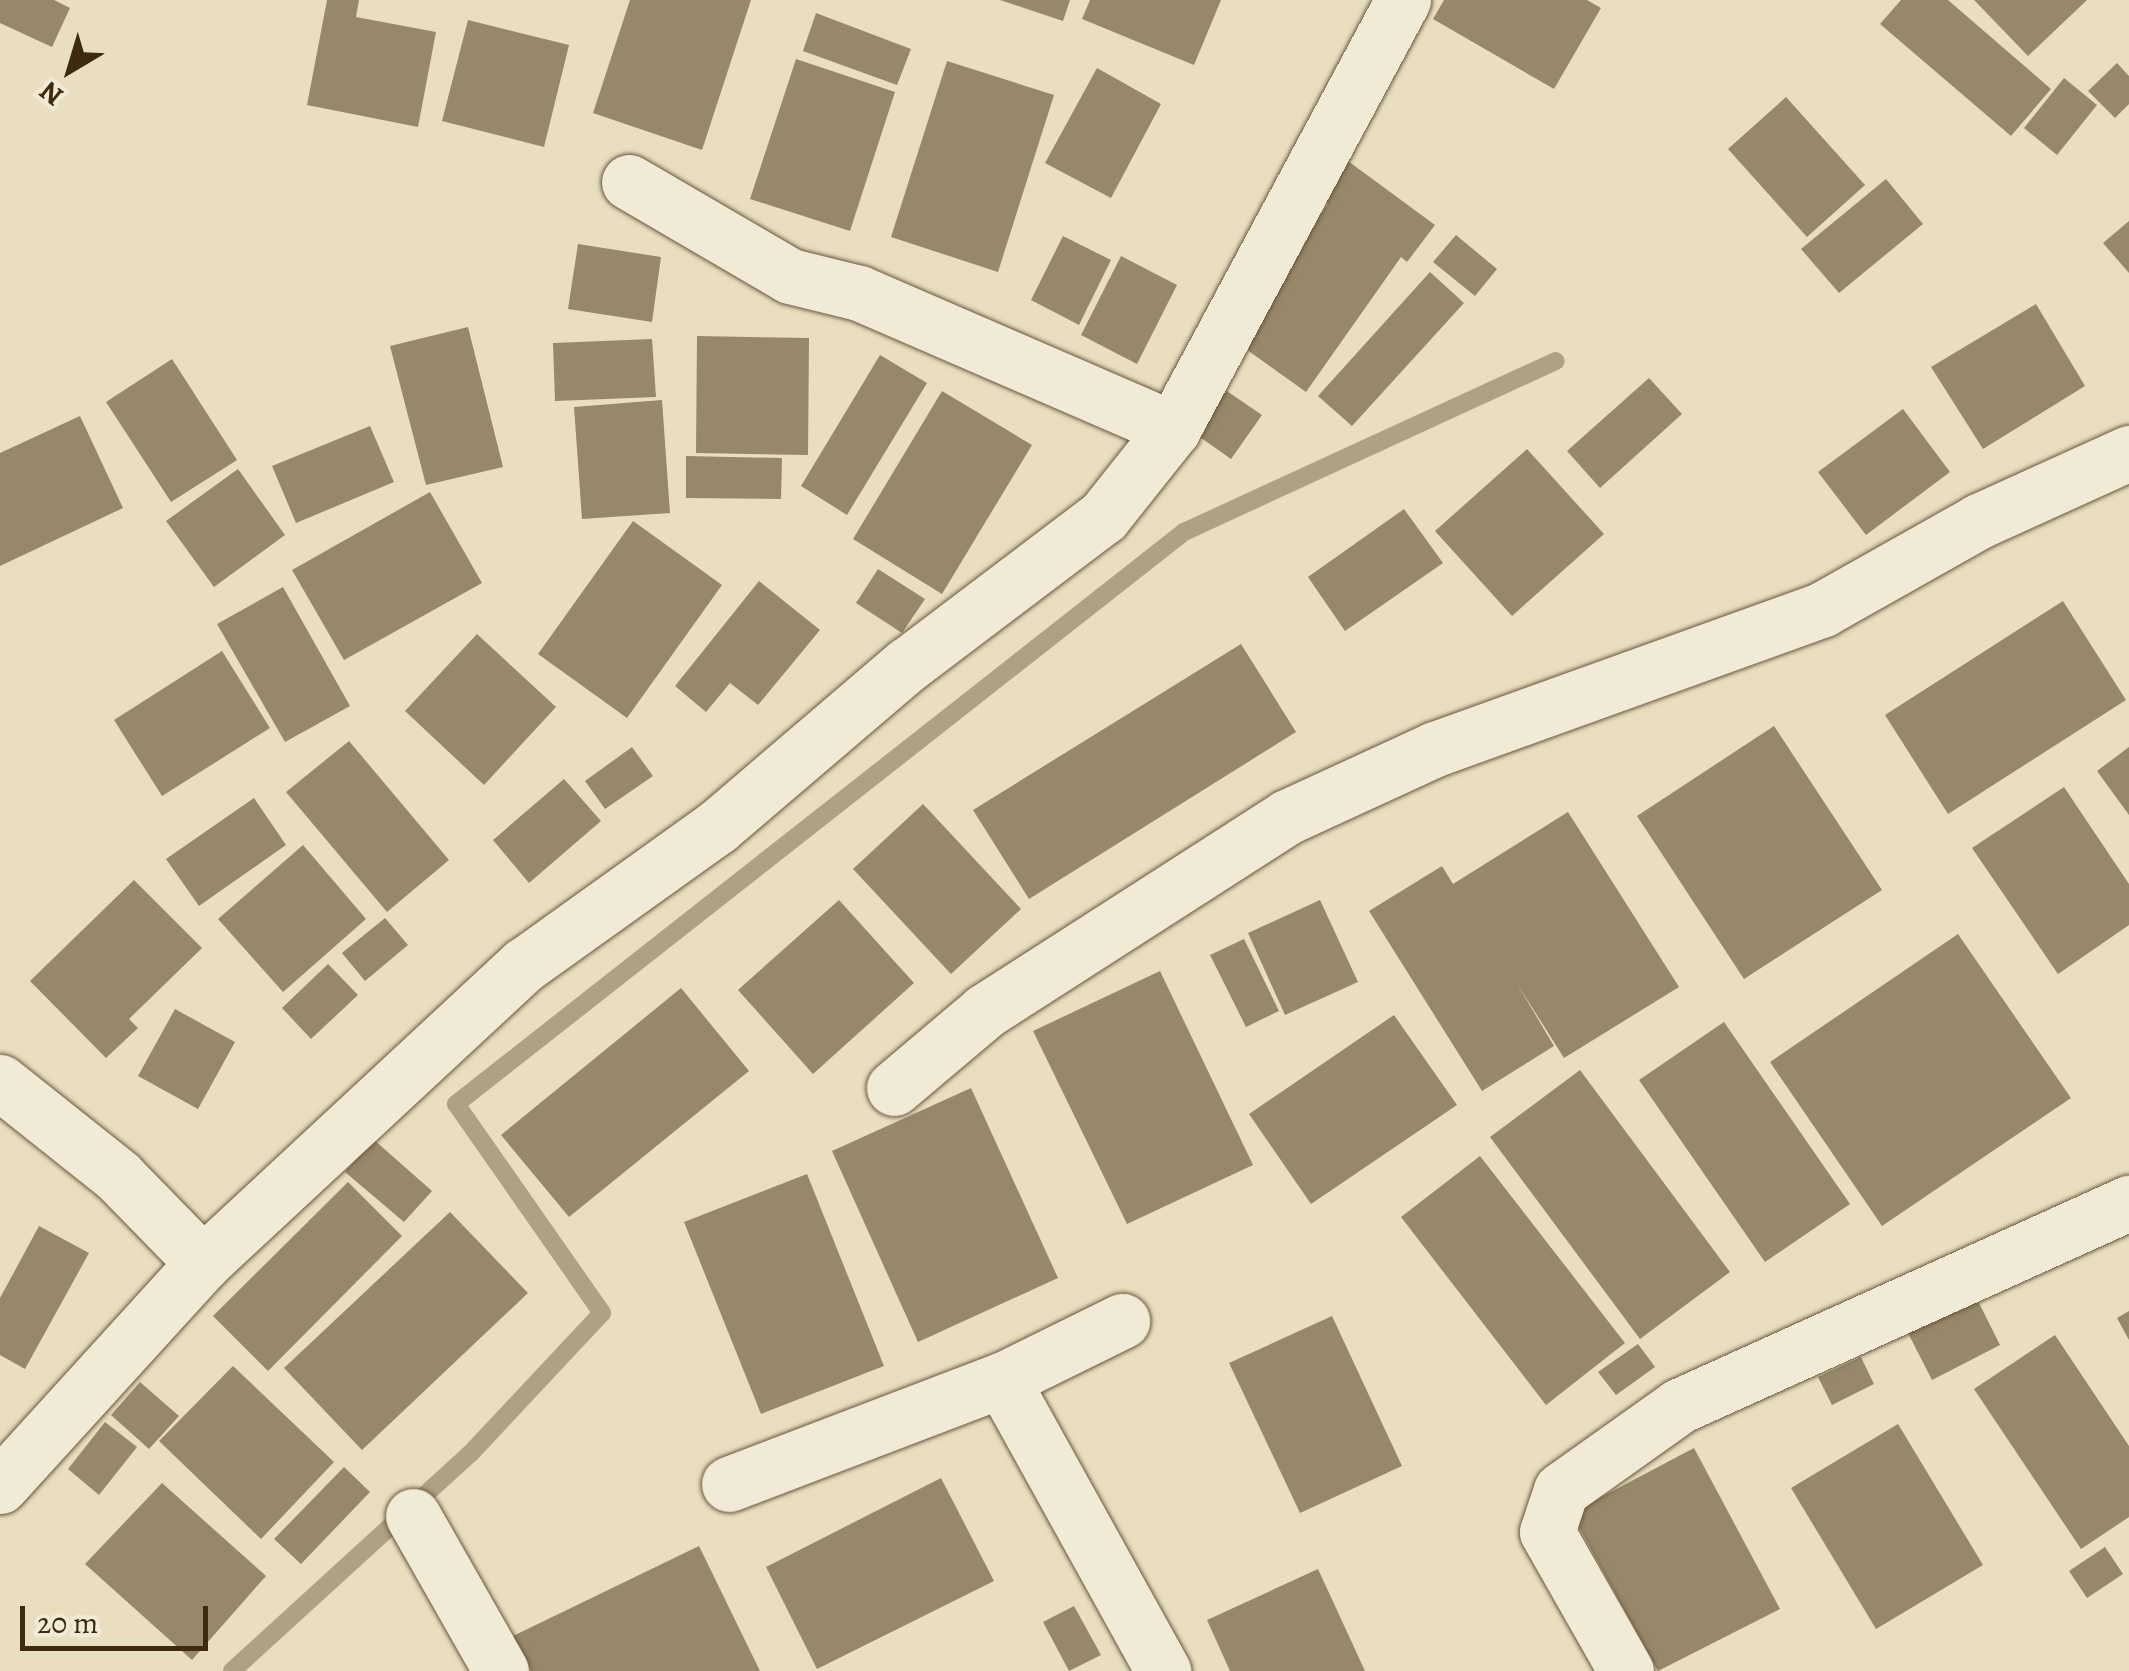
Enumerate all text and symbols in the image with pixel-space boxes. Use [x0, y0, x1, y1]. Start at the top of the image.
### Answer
north arrow [20, 20, 120, 120]
text: N [32, 72, 71, 115]
scale bar [25, 1586, 212, 1648]
text: 20 m [37, 1603, 98, 1643]

